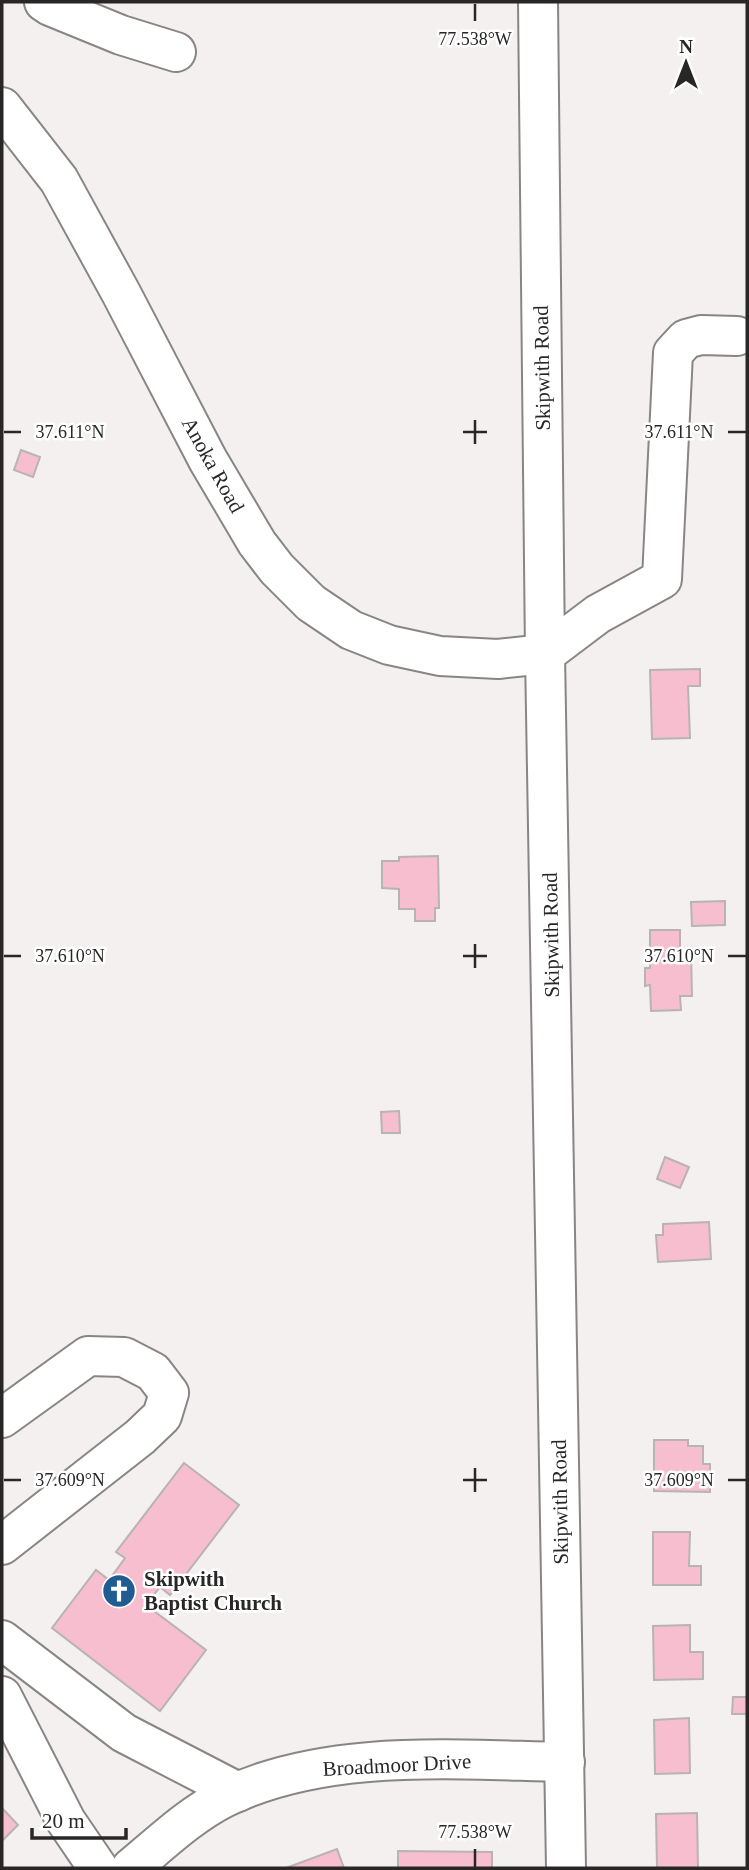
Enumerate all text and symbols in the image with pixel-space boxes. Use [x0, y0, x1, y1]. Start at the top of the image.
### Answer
north arrow [651, 28, 721, 98]
text: 77.538°W [438, 29, 512, 49]
text: N [679, 36, 693, 57]
street label: Skipwith Road [529, 305, 555, 431]
street label: Anoka Road [177, 413, 249, 517]
text: 37.611°N [35, 422, 105, 442]
text: 37.611°N [644, 422, 714, 442]
street label: Skipwith Road [538, 872, 564, 998]
text: 37.610°N [35, 946, 105, 966]
text: 37.610°N [644, 946, 714, 966]
street label: Skipwith Road [547, 1439, 573, 1565]
text: 37.609°N [35, 1470, 105, 1490]
text: 37.609°N [644, 1470, 714, 1490]
place label: Skipwith Baptist Church [144, 1567, 282, 1615]
church icon: Skipwith Baptist Church [100, 1572, 138, 1610]
street label: Broadmoor Drive [322, 1749, 472, 1781]
scale bar [32, 1797, 126, 1841]
text: 20 m [42, 1809, 85, 1833]
text: 77.538°W [438, 1822, 512, 1842]

